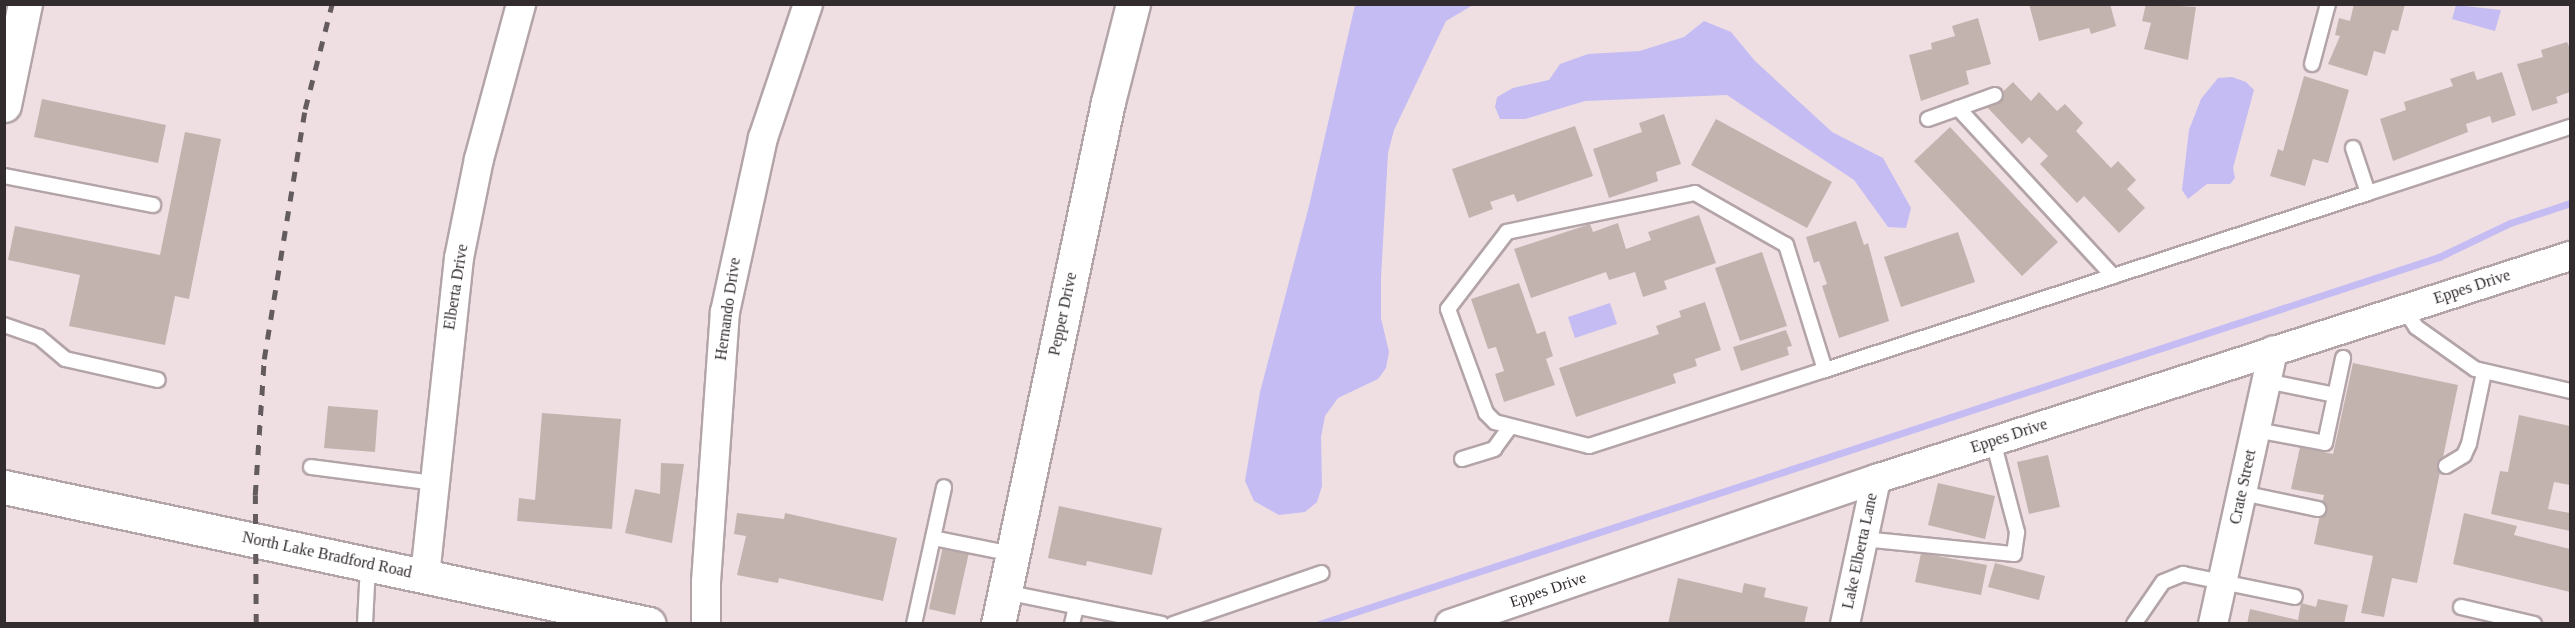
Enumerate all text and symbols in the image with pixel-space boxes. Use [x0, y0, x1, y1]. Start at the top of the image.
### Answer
street label: Elberta Drive [440, 243, 472, 331]
street label: Hernando Drive [711, 256, 745, 362]
street label: Eppes Drive [2431, 266, 2513, 308]
street label: Pepper Drive [1045, 271, 1081, 357]
street label: Eppes Drive [1968, 415, 2050, 457]
street label: Crate Street [2226, 448, 2260, 526]
street label: Lake Elberta Lane [1838, 491, 1882, 611]
street label: North Lake Bradford Road [240, 528, 414, 582]
street label: Eppes Drive [1507, 568, 1589, 612]

